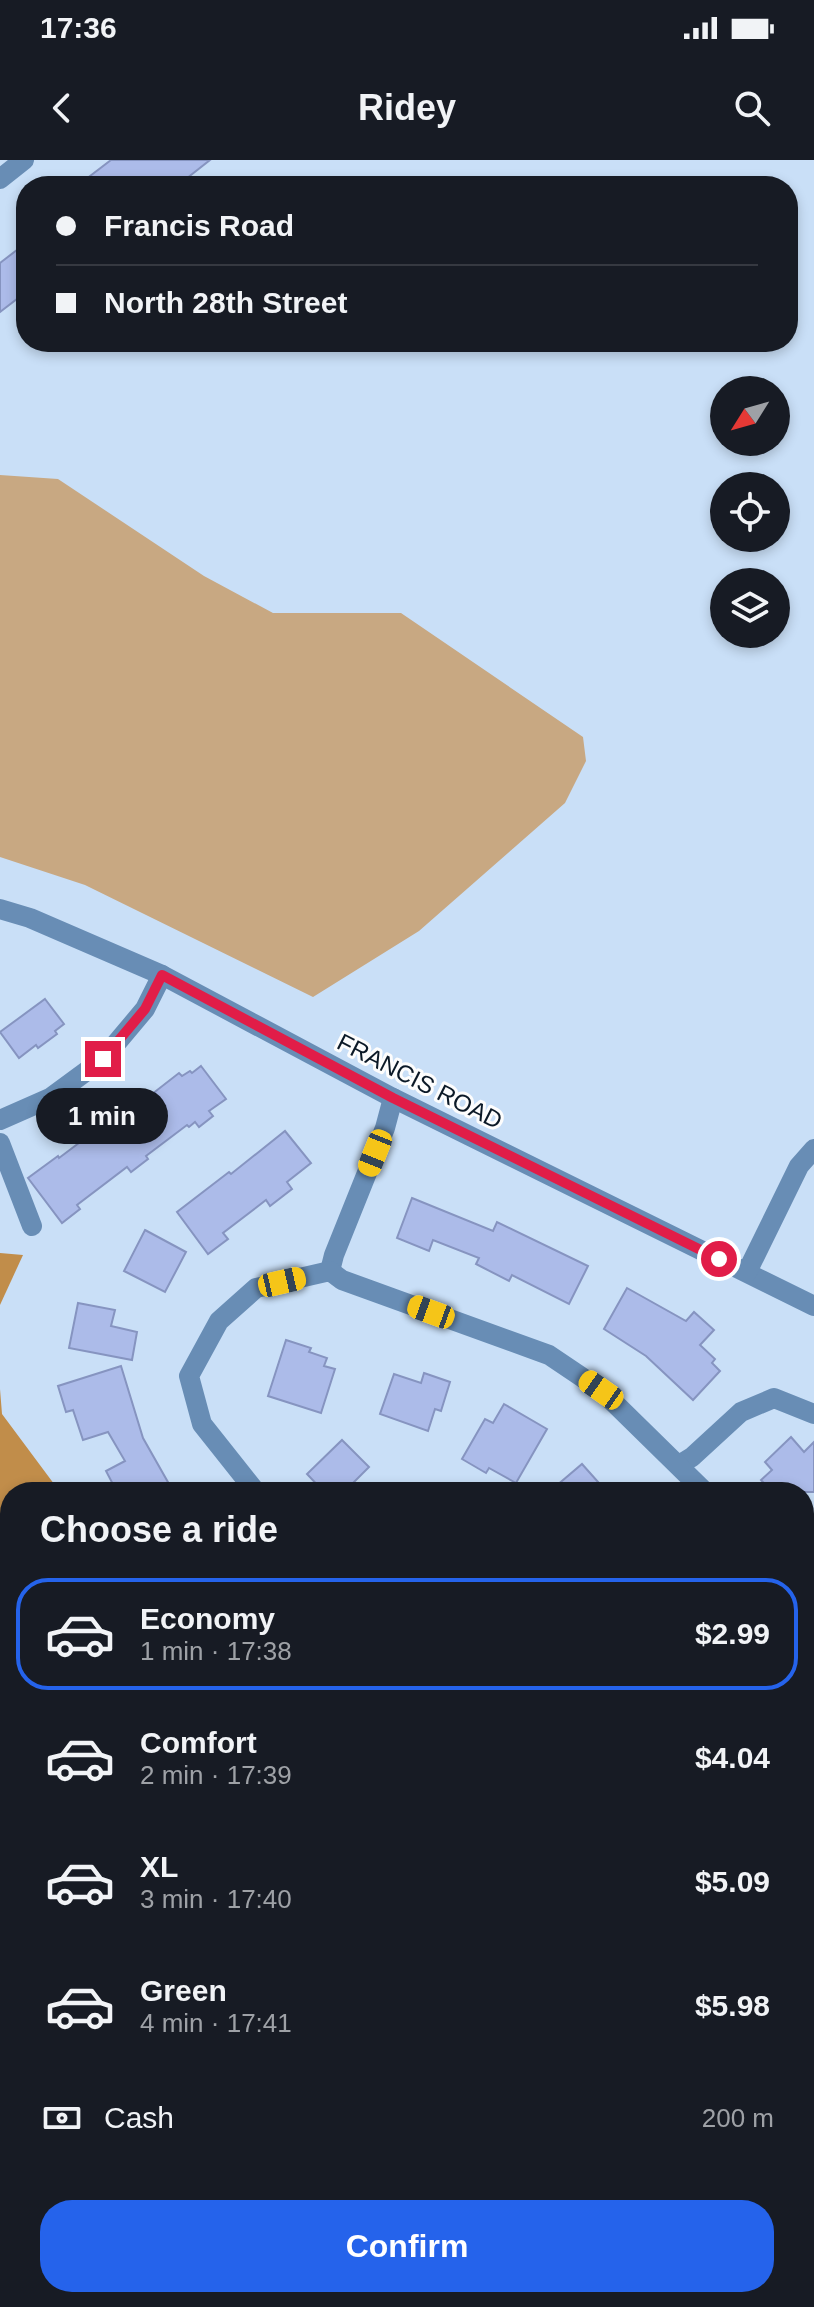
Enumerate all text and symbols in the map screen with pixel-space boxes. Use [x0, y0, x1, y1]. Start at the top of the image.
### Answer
text: 17:36 [40, 11, 117, 44]
icon: back [40, 86, 84, 130]
icon: search [730, 86, 774, 130]
text: Ridey [358, 87, 456, 128]
text: Francis Road [104, 209, 294, 242]
text: North 28th Street [104, 286, 347, 319]
north arrow [710, 376, 790, 456]
map controls [710, 376, 790, 648]
button: locate [710, 472, 790, 552]
button: layers [710, 568, 790, 648]
street label: FRANCIS ROAD [333, 1028, 507, 1134]
route end [85, 1041, 121, 1077]
callout: 1 min [37, 1087, 169, 1143]
text: 1 min [68, 1101, 136, 1131]
car [355, 1126, 395, 1180]
route start [701, 1241, 737, 1277]
car [256, 1265, 308, 1299]
car [404, 1293, 458, 1331]
car [574, 1366, 628, 1414]
text: Choose a ride [40, 1509, 278, 1550]
icon: car [44, 1598, 116, 1670]
text: Economy [140, 1602, 275, 1635]
text: $2.99 [695, 1617, 770, 1650]
text: 1 min · 17:38 [140, 1636, 292, 1666]
icon: car [44, 1722, 116, 1794]
text: Comfort [140, 1726, 257, 1759]
text: $4.04 [695, 1741, 770, 1774]
text: 2 min · 17:39 [140, 1760, 292, 1790]
icon: car [44, 1846, 116, 1918]
text: XL [140, 1850, 178, 1883]
text: $5.09 [695, 1865, 770, 1898]
text: 3 min · 17:40 [140, 1884, 292, 1914]
icon: car [44, 1970, 116, 2042]
text: Green [140, 1974, 227, 2007]
text: $5.98 [695, 1989, 770, 2022]
text: 4 min · 17:41 [140, 2008, 292, 2038]
icon: cash [40, 2096, 84, 2140]
text: Cash [104, 2101, 174, 2134]
text: 200 m [702, 2103, 774, 2133]
button: Confirm [40, 2200, 774, 2292]

